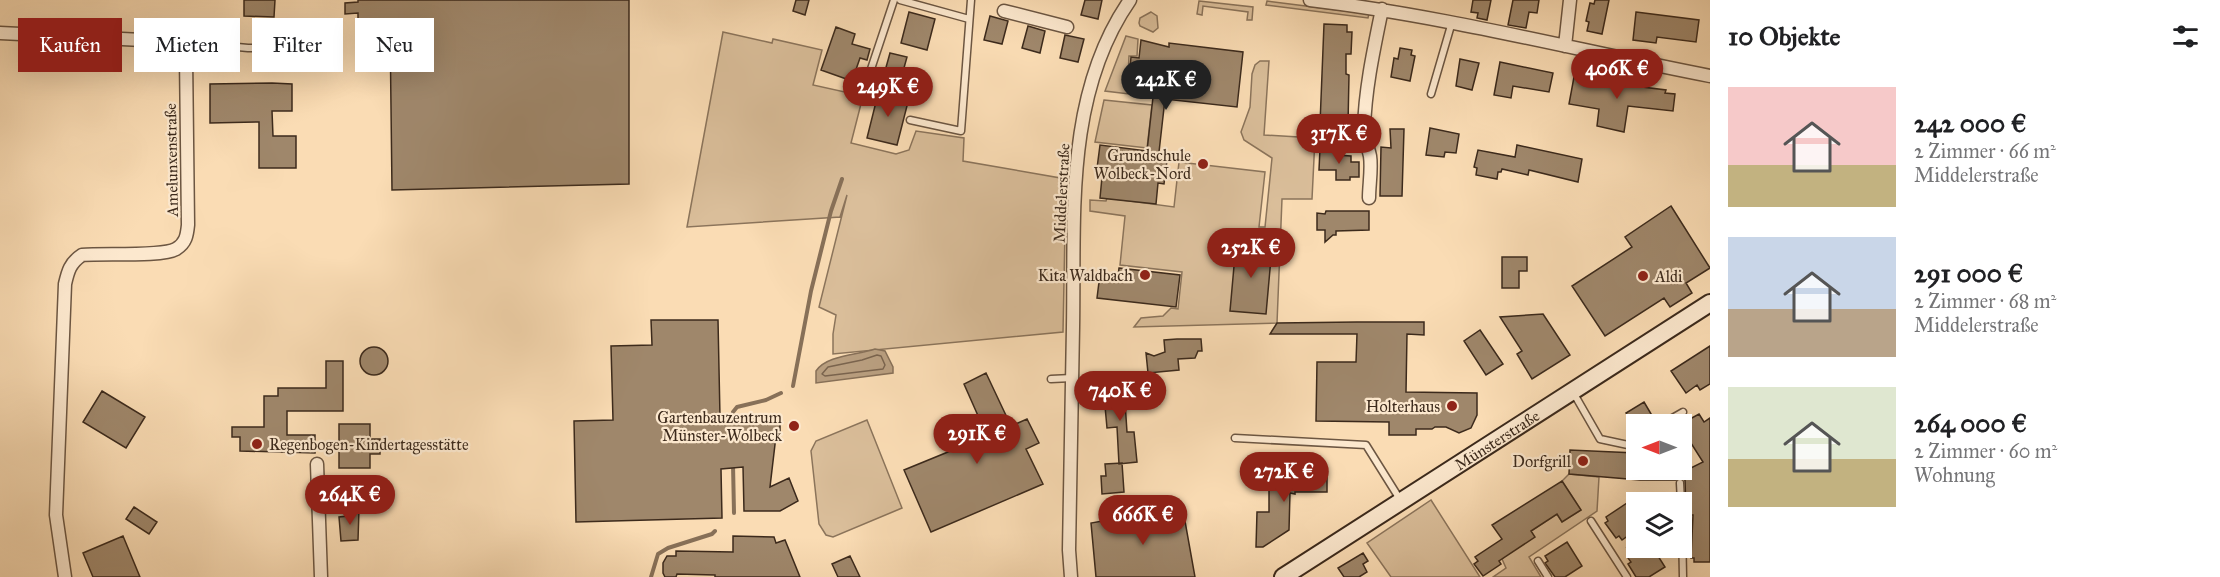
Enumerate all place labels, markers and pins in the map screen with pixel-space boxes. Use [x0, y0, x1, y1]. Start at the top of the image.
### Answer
pin: 406K € [1568, 49, 1666, 100]
pin: 242K € [1117, 60, 1215, 111]
pin: 249K € [839, 67, 937, 118]
pin: 317K € [1290, 114, 1388, 165]
place label: Grundschule Wolbeck-Nord [1093, 146, 1191, 183]
marker: Grundschule Wolbeck-Nord [1196, 157, 1210, 171]
pin: 252K € [1202, 228, 1300, 279]
place label: Kita Waldbach [1038, 266, 1133, 285]
place label: Aldi [1654, 267, 1683, 286]
marker: Kita Waldbach [1138, 268, 1152, 282]
marker: Aldi [1636, 269, 1650, 283]
pin: 740K € [1071, 371, 1169, 422]
place label: Holterhaus [1366, 397, 1440, 416]
marker: Holterhaus [1445, 399, 1459, 413]
place label: Gartenbauzentrum Münster-Wolbeck [657, 408, 783, 445]
pin: 291K € [928, 414, 1026, 465]
marker: Gartenbauzentrum Münster-Wolbeck [787, 419, 801, 433]
place label: Regenbogen-Kindertagesstätte [269, 435, 469, 455]
marker: Regenbogen-Kindertagesstätte [250, 437, 264, 451]
pin: 272K € [1235, 452, 1333, 503]
place label: Dorfgrill [1512, 452, 1572, 472]
marker: Dorfgrill [1576, 454, 1590, 468]
pin: 264K € [301, 475, 399, 526]
pin: 666K € [1094, 495, 1192, 546]

